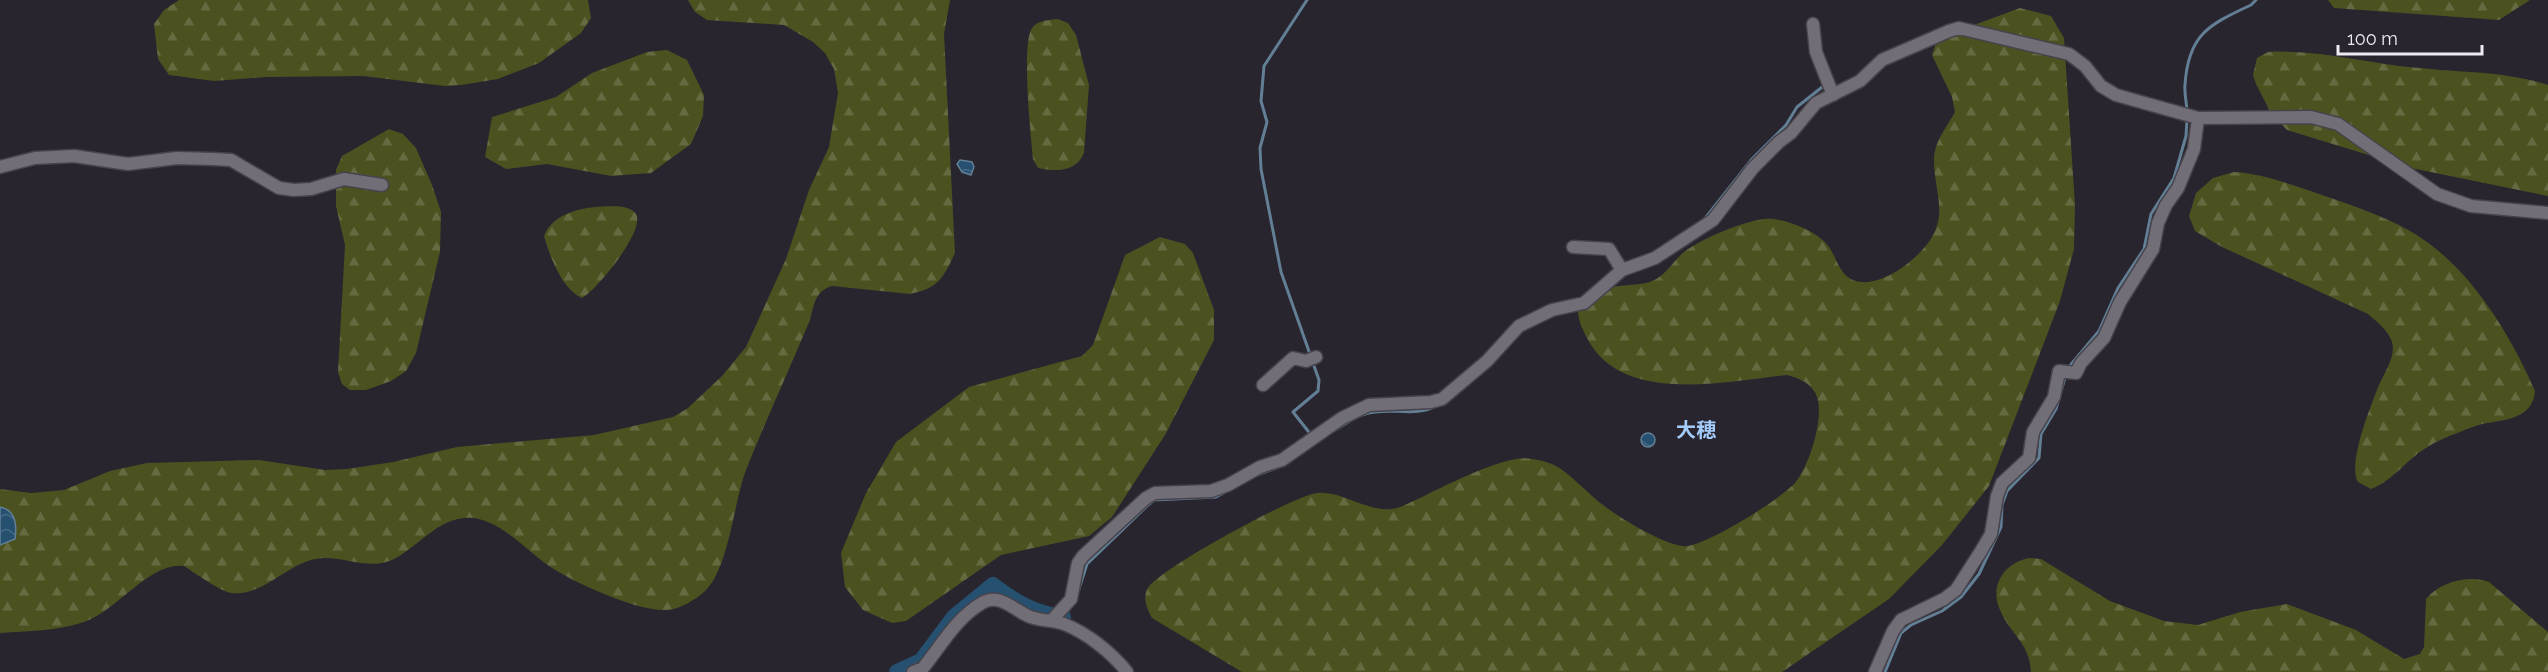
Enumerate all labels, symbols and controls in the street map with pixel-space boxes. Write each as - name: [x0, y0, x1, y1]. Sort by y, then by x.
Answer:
- scale bar: [2338, 18, 2482, 56]
- text: 100 m: [2347, 28, 2398, 49]
- district label: 大穂: [1676, 418, 1717, 442]

